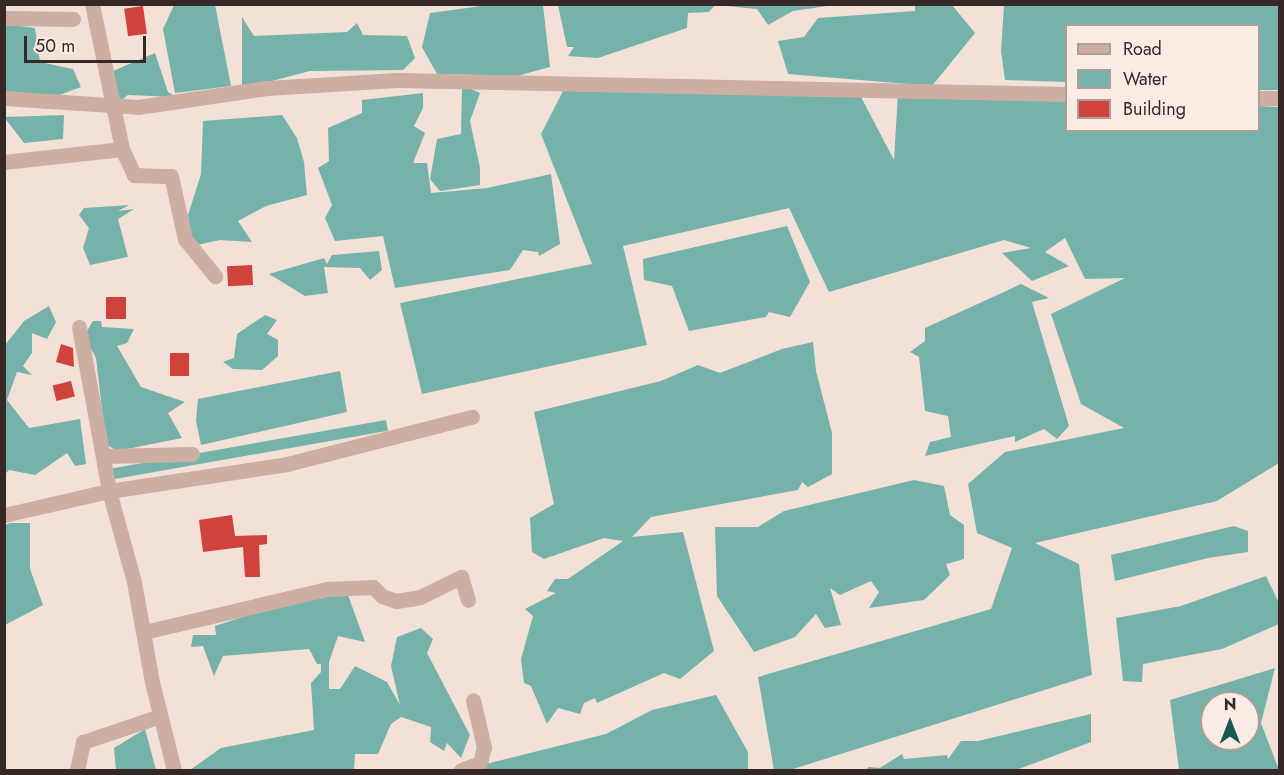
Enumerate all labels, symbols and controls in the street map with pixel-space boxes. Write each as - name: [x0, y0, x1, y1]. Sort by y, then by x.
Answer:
- scale bar: [27, 24, 148, 62]
- legend: [1065, 24, 1260, 132]
- text: 50 m: [35, 33, 75, 59]
- text: Road: [1123, 36, 1162, 62]
- text: Water: [1123, 66, 1167, 92]
- text: Building: [1123, 96, 1186, 122]
- north arrow: [1200, 691, 1260, 751]
- text: N: [1224, 693, 1236, 716]

